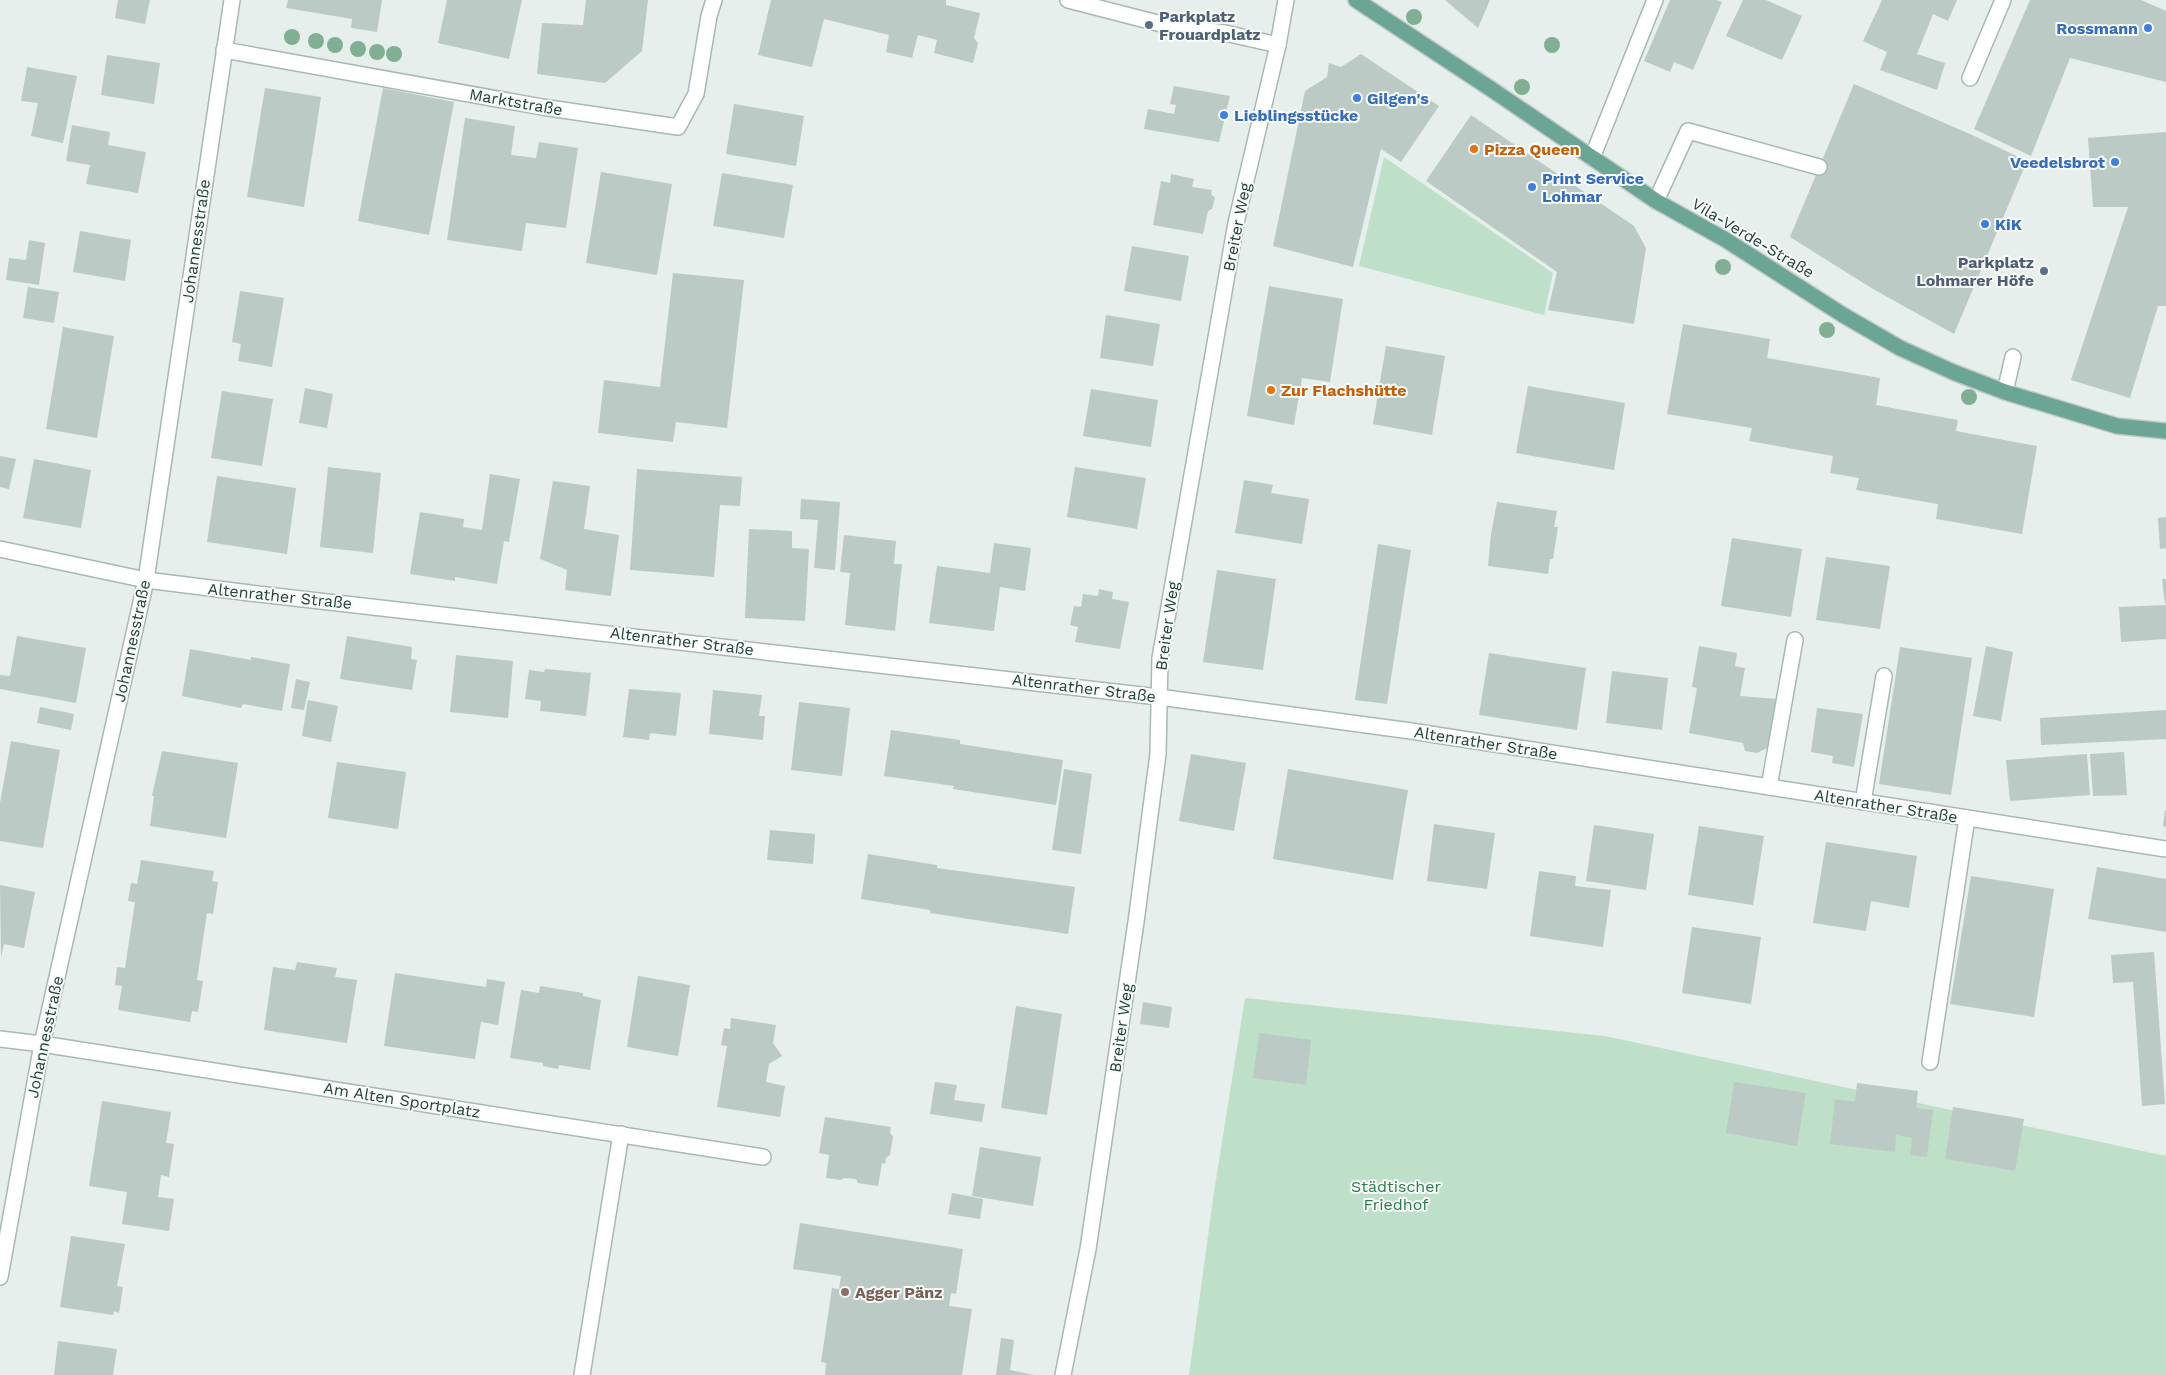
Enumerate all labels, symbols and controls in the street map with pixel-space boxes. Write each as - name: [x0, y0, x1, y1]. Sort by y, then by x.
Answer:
- place label: Parkplatz Frouardplatz: [1159, 7, 1260, 44]
- marker: Parkplatz Frouardplatz: [1143, 19, 1155, 31]
- place label: Rossmann: [2056, 19, 2138, 38]
- marker: Rossmann: [2142, 22, 2154, 34]
- street label: Marktstraße: [468, 84, 564, 120]
- place label: Gilgen's: [1367, 89, 1429, 108]
- marker: Gilgen's: [1351, 92, 1363, 104]
- place label: Lieblingsstücke: [1234, 106, 1358, 125]
- marker: Lieblingsstücke: [1218, 109, 1230, 121]
- place label: Pizza Queen: [1484, 140, 1580, 159]
- marker: Pizza Queen: [1468, 143, 1480, 155]
- place label: Veedelsbrot: [2010, 153, 2105, 172]
- marker: Veedelsbrot: [2109, 156, 2121, 168]
- place label: Print Service Lohmar: [1542, 169, 1644, 206]
- street label: Johannesstraße: [178, 178, 214, 304]
- street label: Breiter Weg: [1219, 181, 1255, 273]
- marker: Print Service Lohmar: [1526, 181, 1538, 193]
- street label: Vila-Verde-Straße: [1688, 194, 1818, 282]
- place label: KiK: [1995, 215, 2022, 234]
- marker: KiK: [1979, 218, 1991, 230]
- place label: Parkplatz Lohmarer Höfe: [1916, 253, 2034, 290]
- marker: Parkplatz Lohmarer Höfe: [2038, 265, 2050, 277]
- place label: Zur Flachshütte: [1281, 381, 1407, 400]
- marker: Zur Flachshütte: [1265, 384, 1277, 396]
- street label: Johannesstraße: [110, 578, 154, 704]
- street label: Altenrather Straße: [207, 579, 353, 613]
- street label: Breiter Weg: [1151, 580, 1183, 672]
- street label: Altenrather Straße: [609, 623, 755, 659]
- street label: Altenrather Straße: [1011, 670, 1157, 706]
- street label: Altenrather Straße: [1413, 722, 1559, 764]
- street label: Altenrather Straße: [1813, 785, 1959, 827]
- street label: Johannesstraße: [23, 974, 67, 1100]
- street label: Breiter Weg: [1105, 982, 1137, 1074]
- street label: Am Alten Sportplatz: [322, 1078, 482, 1122]
- park label: Städtischer Friedhof: [1351, 1177, 1441, 1214]
- place label: Agger Pänz: [855, 1283, 942, 1302]
- marker: Agger Pänz: [839, 1286, 851, 1298]

